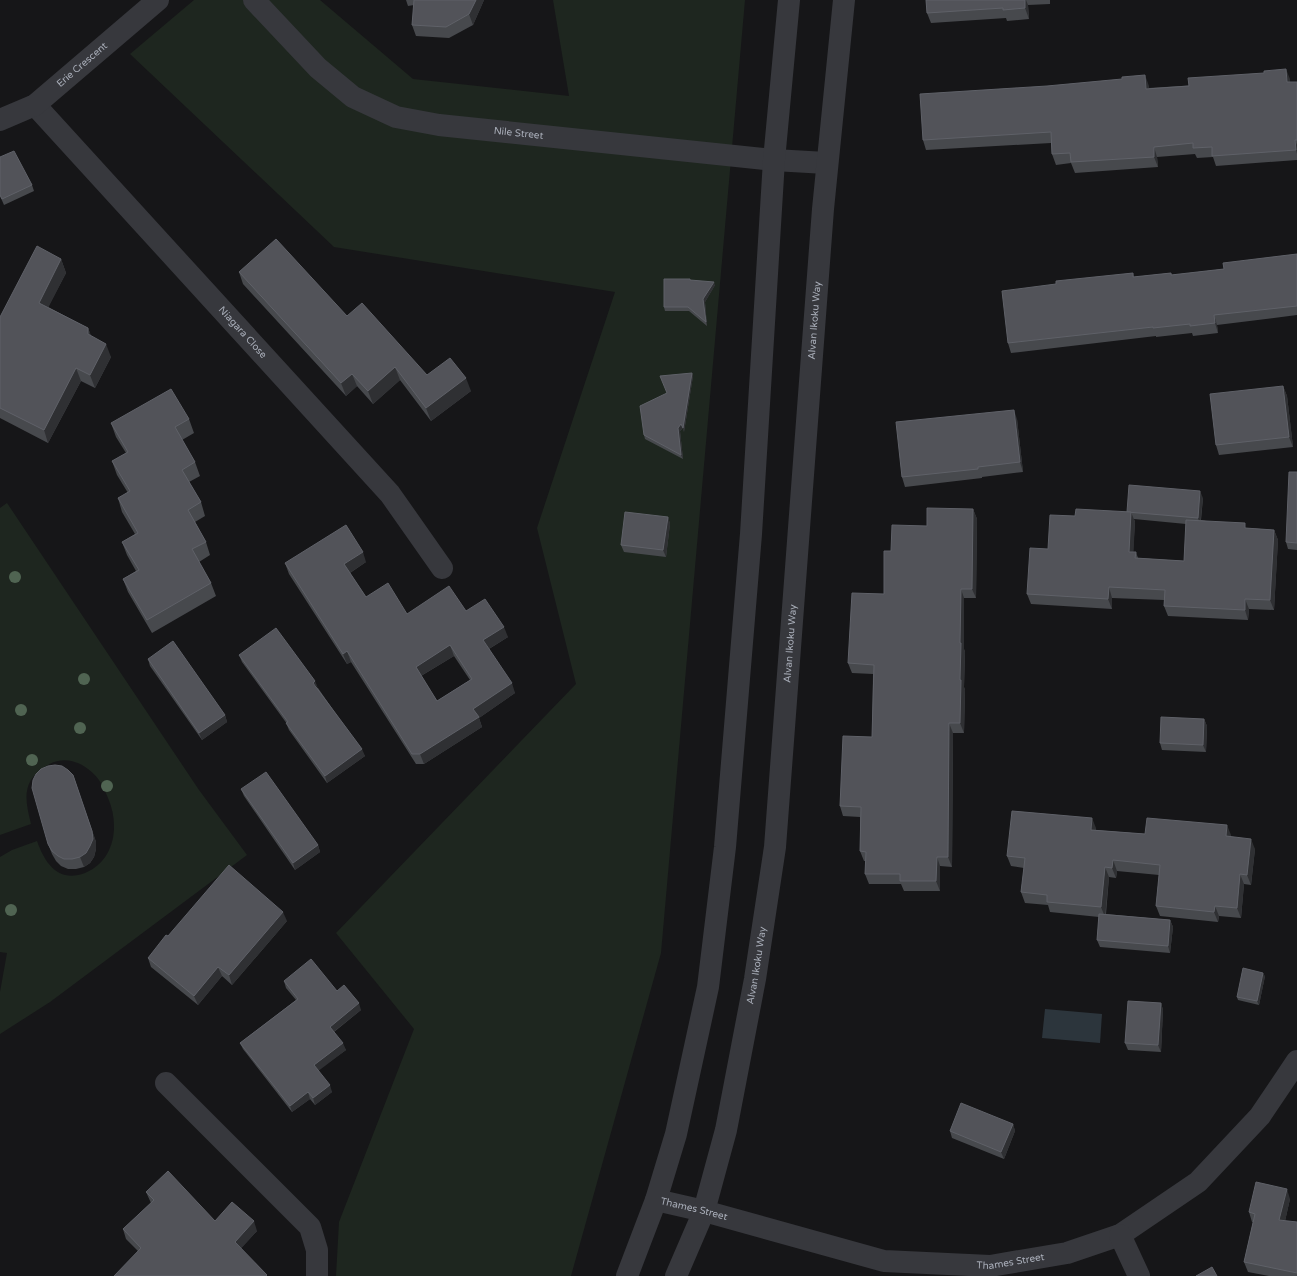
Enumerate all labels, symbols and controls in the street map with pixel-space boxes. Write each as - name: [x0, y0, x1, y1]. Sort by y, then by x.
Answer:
- street label: Erie Crescent: [54, 40, 110, 90]
- street label: Nile Street: [493, 125, 544, 142]
- street label: Alvan Ikoku Way: [806, 280, 824, 360]
- street label: Niagara Close: [216, 304, 270, 361]
- street label: Alvan Ikoku Way: [781, 603, 799, 683]
- street label: Alvan Ikoku Way: [744, 925, 769, 1005]
- street label: Thames Street: [659, 1195, 729, 1223]
- street label: Thames Street: [976, 1251, 1046, 1272]

